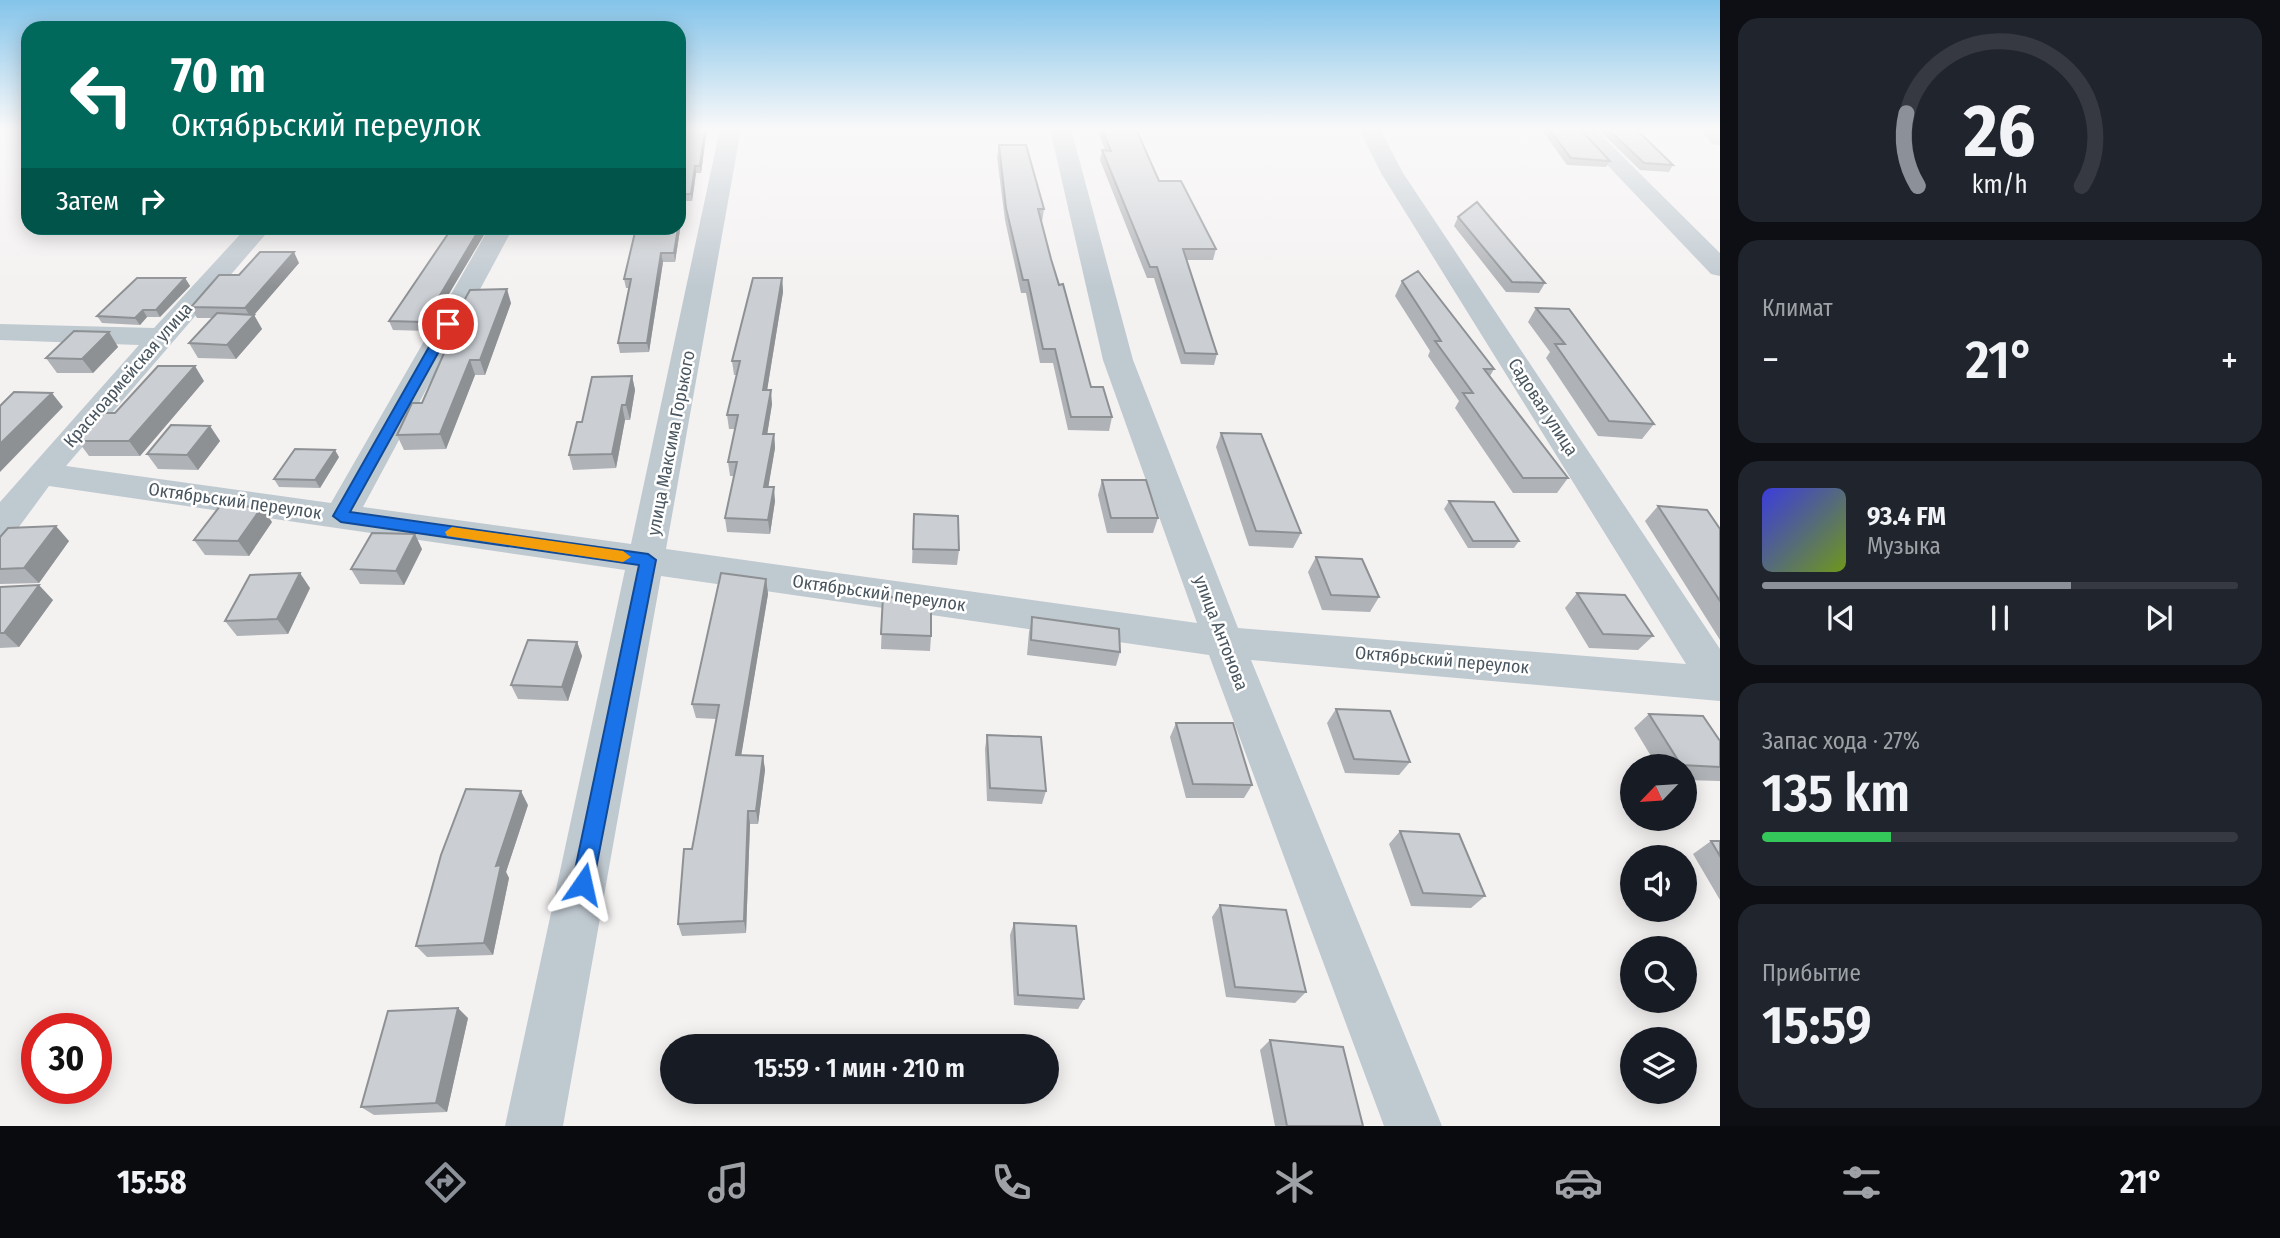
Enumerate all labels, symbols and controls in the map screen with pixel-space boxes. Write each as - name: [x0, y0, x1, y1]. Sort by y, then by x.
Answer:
- text: 70 m: [171, 46, 266, 105]
- icon: left: [56, 49, 147, 140]
- text: 26: [1963, 88, 2036, 175]
- text: Октябрьский переулок: [171, 106, 481, 144]
- text: km/h: [1972, 170, 2028, 200]
- icon: right: [133, 182, 171, 220]
- text: Затем: [56, 186, 119, 217]
- pin: [418, 294, 478, 354]
- text: Климат: [1762, 294, 1833, 322]
- street label: Красноармейская улица: [59, 298, 197, 452]
- icon: arrive: [429, 305, 467, 343]
- text: 21°: [1965, 329, 2034, 392]
- text: −: [1762, 337, 1779, 383]
- text: +: [2221, 337, 2238, 383]
- street label: улица Максима Горького: [642, 349, 700, 537]
- street label: Садовая улица: [1503, 354, 1583, 460]
- street label: Октябрьский переулок: [147, 478, 323, 524]
- text: 93.4 FM: [1867, 501, 1946, 532]
- text: Музыка: [1867, 532, 1941, 560]
- street label: Октябрьский переулок: [791, 570, 967, 616]
- street label: улица Антонова: [1189, 572, 1253, 694]
- icon: previous: [1822, 599, 1860, 637]
- icon: pause: [1981, 599, 2019, 637]
- icon: next: [2140, 599, 2178, 637]
- street label: Октябрьский переулок: [1354, 641, 1530, 679]
- text: Запас хода · 27%: [1762, 727, 1920, 755]
- north arrow: [1620, 754, 1698, 831]
- map controls: [1620, 754, 1697, 1104]
- text: 135 km: [1762, 762, 1910, 825]
- button: sound: [1620, 845, 1697, 922]
- position arrow: [546, 847, 620, 921]
- button: search: [1620, 936, 1697, 1013]
- text: Прибытие: [1762, 959, 1861, 987]
- text: 15:59: [1762, 994, 1872, 1057]
- speed limit sign: 30: [21, 1013, 112, 1104]
- button: layers: [1620, 1027, 1697, 1104]
- text: 15:59 · 1 мин · 210 m: [754, 1053, 965, 1084]
- icon: directions: [421, 1158, 470, 1207]
- icon: music: [704, 1158, 753, 1207]
- icon: phone: [987, 1158, 1036, 1207]
- icon: climate: [1270, 1158, 1319, 1207]
- icon: car: [1554, 1158, 1603, 1207]
- icon: filters: [1837, 1158, 1886, 1207]
- text: 15:58: [117, 1163, 187, 1201]
- text: 21°: [2120, 1163, 2163, 1201]

